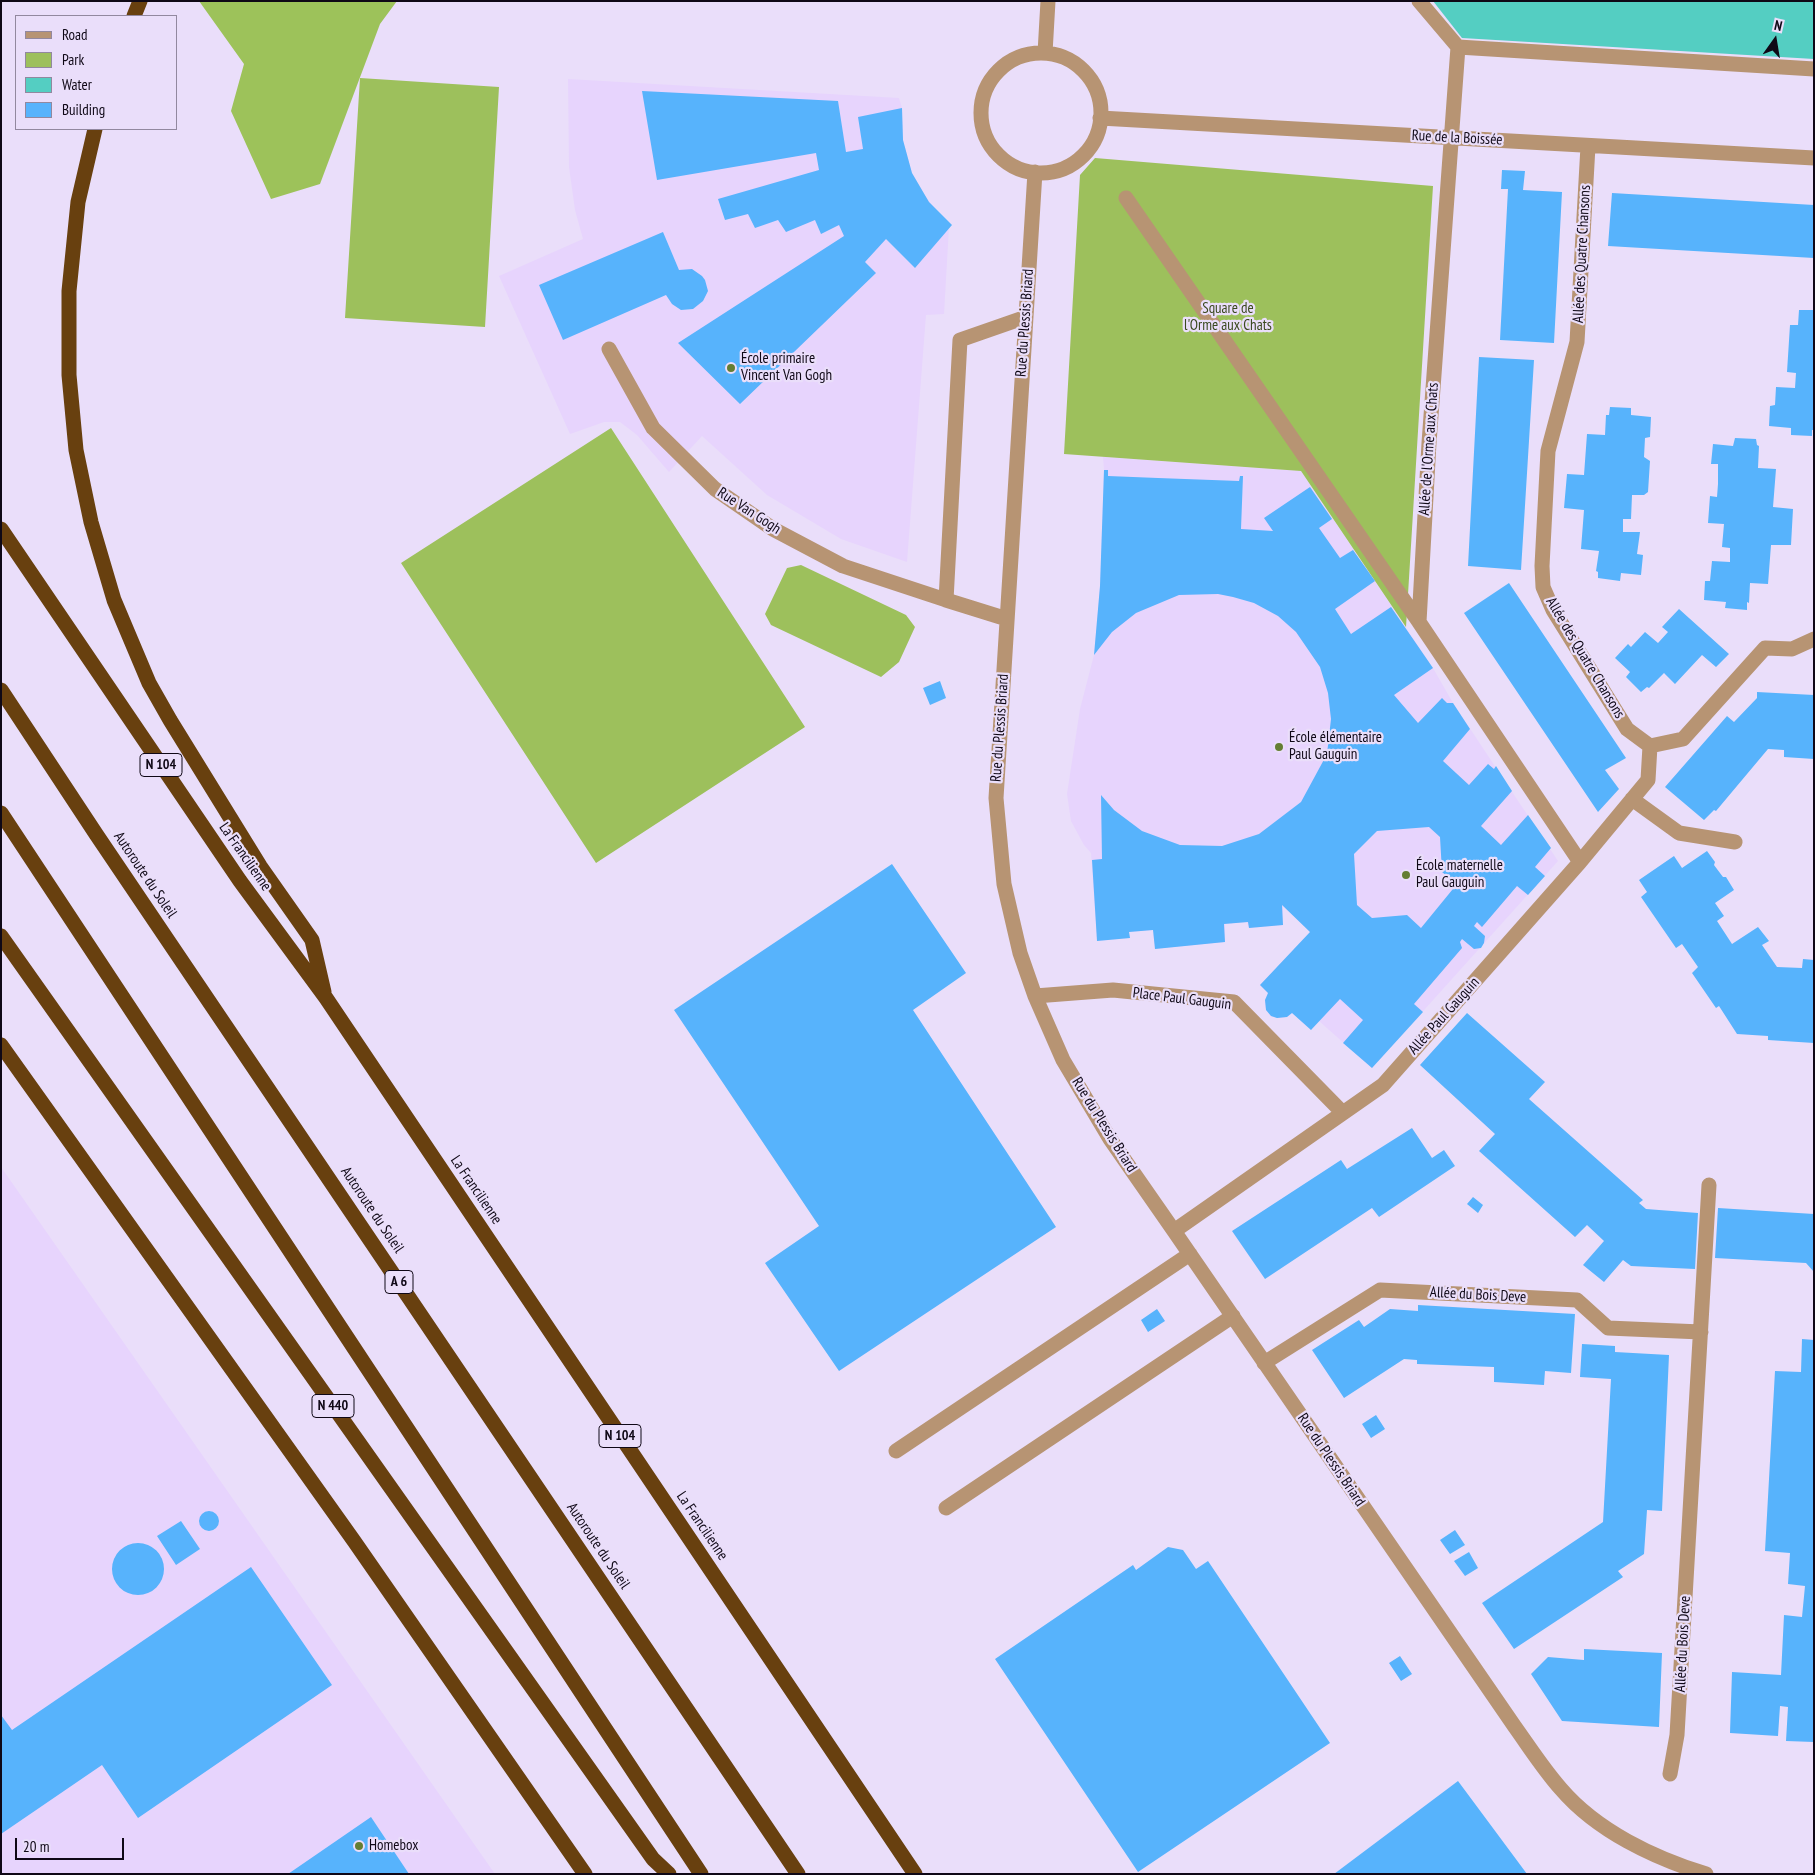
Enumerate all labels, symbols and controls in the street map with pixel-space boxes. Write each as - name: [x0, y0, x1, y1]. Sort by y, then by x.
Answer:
- legend: [15, 15, 178, 130]
- north arrow: [1750, 15, 1800, 65]
- text: N: [1773, 16, 1784, 35]
- text: Road: [62, 25, 88, 44]
- text: Park: [62, 50, 84, 69]
- text: Water: [62, 75, 92, 94]
- text: Building: [62, 100, 105, 119]
- street label: Rue de la Boissée: [1411, 127, 1503, 149]
- street label: Allée des Quatre Chansons: [1569, 185, 1595, 323]
- street label: Rue du Plessis Briard: [1012, 268, 1038, 378]
- park label: Square de l'Orme aux Chats: [1184, 300, 1272, 335]
- place label: École primaire Vincent Van Gogh: [741, 350, 832, 385]
- marker: École primaire Vincent Van Gogh: [725, 362, 737, 374]
- street label: Allée de l'Orme aux Chats: [1415, 382, 1443, 516]
- street label: Rue Van Gogh: [714, 484, 784, 538]
- street label: Allée des Quatre Chansons: [1542, 594, 1628, 722]
- street label: Rue du Plessis Briard: [987, 673, 1013, 783]
- place label: École élémentaire Paul Gauguin: [1289, 729, 1382, 764]
- marker: École élémentaire Paul Gauguin: [1273, 741, 1285, 753]
- road number: N 104: [140, 754, 182, 776]
- street label: La Francilienne: [215, 819, 275, 895]
- street label: Autoroute du Soleil: [110, 828, 180, 922]
- place label: École maternelle Paul Gauguin: [1416, 857, 1503, 892]
- marker: École maternelle Paul Gauguin: [1400, 869, 1412, 881]
- street label: Allée Paul Gauguin: [1405, 974, 1483, 1058]
- street label: Place Paul Gauguin: [1132, 984, 1232, 1014]
- street label: Rue du Plessis Briard: [1068, 1074, 1140, 1176]
- street label: La Francilienne: [446, 1152, 506, 1228]
- street label: Autoroute du Soleil: [337, 1163, 407, 1257]
- road number: A 6: [385, 1270, 413, 1294]
- street label: Allée du Bois Deve: [1429, 1283, 1527, 1307]
- road number: N 440: [312, 1394, 354, 1418]
- street label: Rue du Plessis Briard: [1293, 1410, 1369, 1510]
- road number: N 104: [599, 1424, 641, 1448]
- street label: La Francilienne: [672, 1488, 732, 1564]
- street label: Autoroute du Soleil: [563, 1499, 633, 1593]
- street label: Allée du Bois Deve: [1671, 1595, 1695, 1693]
- scale bar: [18, 1828, 126, 1860]
- text: 20 m: [23, 1837, 49, 1856]
- place label: Homebox: [369, 1837, 418, 1855]
- marker: Homebox: [353, 1840, 365, 1852]

